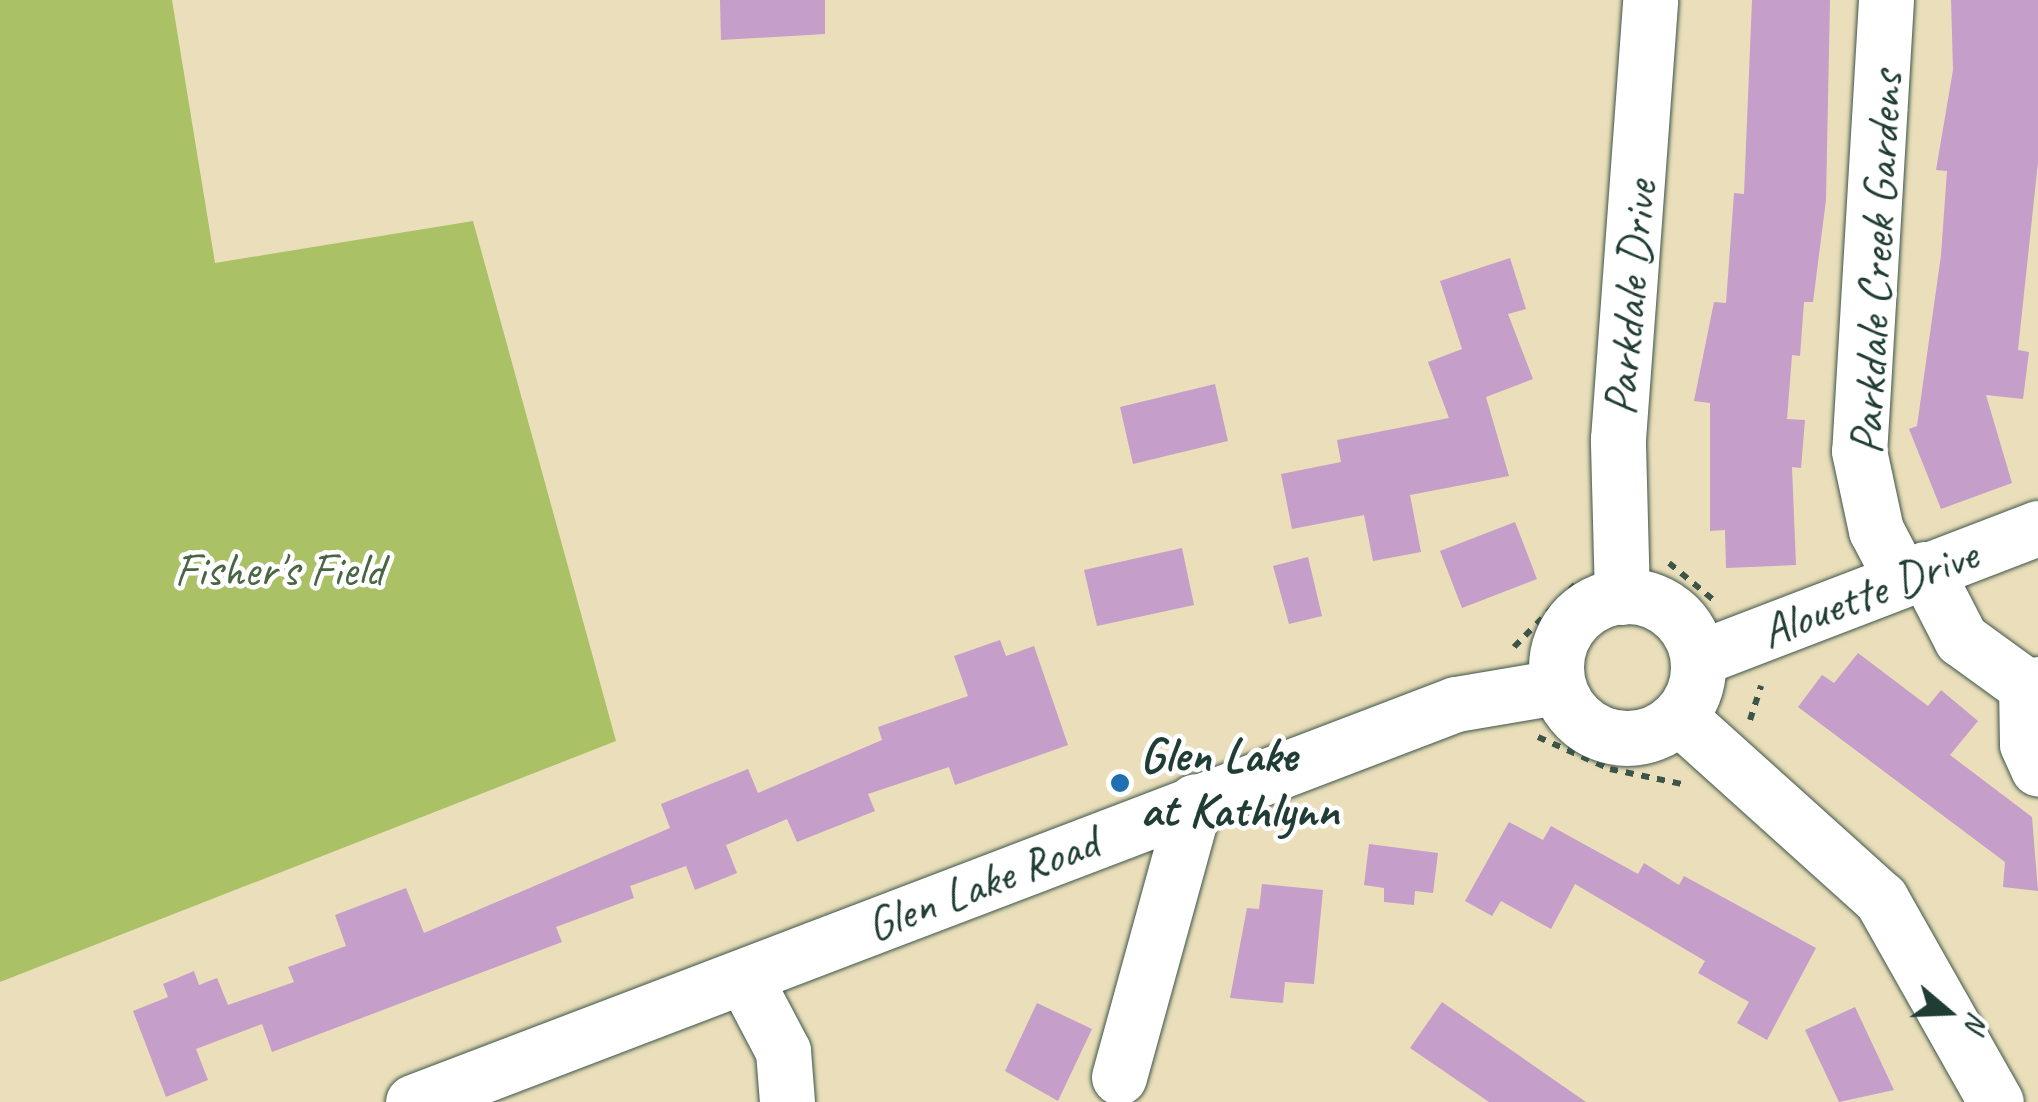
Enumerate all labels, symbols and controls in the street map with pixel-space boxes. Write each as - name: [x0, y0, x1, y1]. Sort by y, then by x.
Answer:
- street label: Parkdale Creek Gardens: [1837, 70, 1915, 456]
- street label: Parkdale Drive: [1591, 178, 1669, 418]
- street label: Alouette Drive: [1752, 525, 1986, 661]
- park label: Fisher's Field: [174, 541, 384, 599]
- place label: Glen Lake at Kathlynn: [1140, 726, 1340, 839]
- marker: Glen Lake at Kathlynn: [1109, 772, 1131, 794]
- street label: Glen Lake Road: [856, 813, 1108, 955]
- north arrow: [1898, 962, 1998, 1062]
- text: N: [1957, 1008, 1996, 1036]

